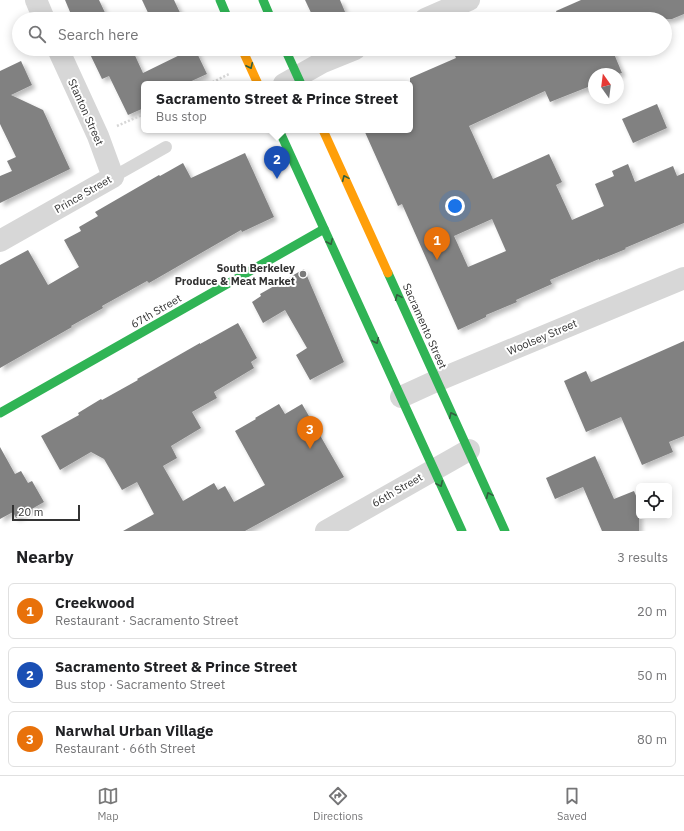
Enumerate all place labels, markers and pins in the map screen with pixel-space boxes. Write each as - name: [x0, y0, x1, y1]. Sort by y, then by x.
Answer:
- pin: 2: [264, 146, 290, 179]
- pin: 1: [424, 227, 450, 260]
- place label: South Berkeley Produce & Meat Market: [175, 261, 295, 288]
- marker: South Berkeley Produce & Meat Market: [298, 269, 308, 279]
- pin: 3: [297, 416, 323, 449]

